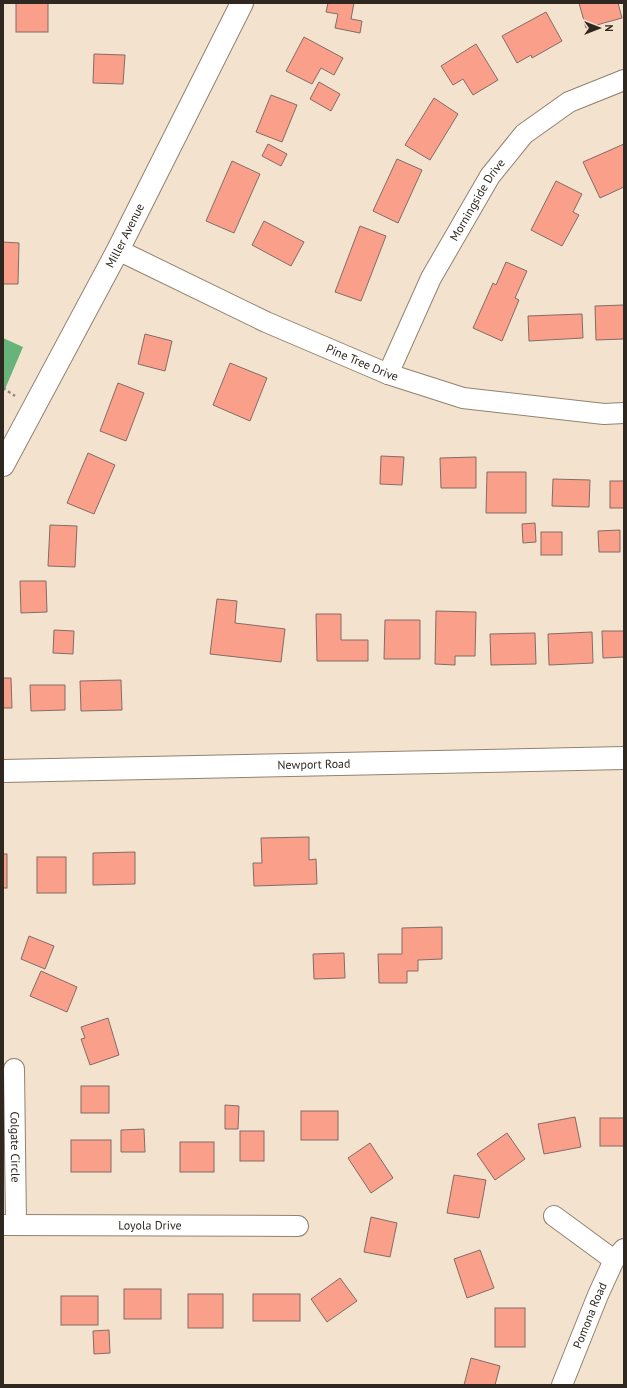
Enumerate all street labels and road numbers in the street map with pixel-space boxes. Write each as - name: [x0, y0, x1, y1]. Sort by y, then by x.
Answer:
- street label: Morningside Drive: [446, 155, 508, 244]
- street label: Miller Avenue: [102, 201, 147, 270]
- street label: Pine Tree Drive: [324, 340, 400, 384]
- street label: Newport Road: [277, 756, 351, 772]
- street label: Colgate Circle: [8, 1111, 23, 1183]
- street label: Loyola Drive: [118, 1217, 182, 1233]
- street label: Pomona Road: [569, 1280, 610, 1351]

